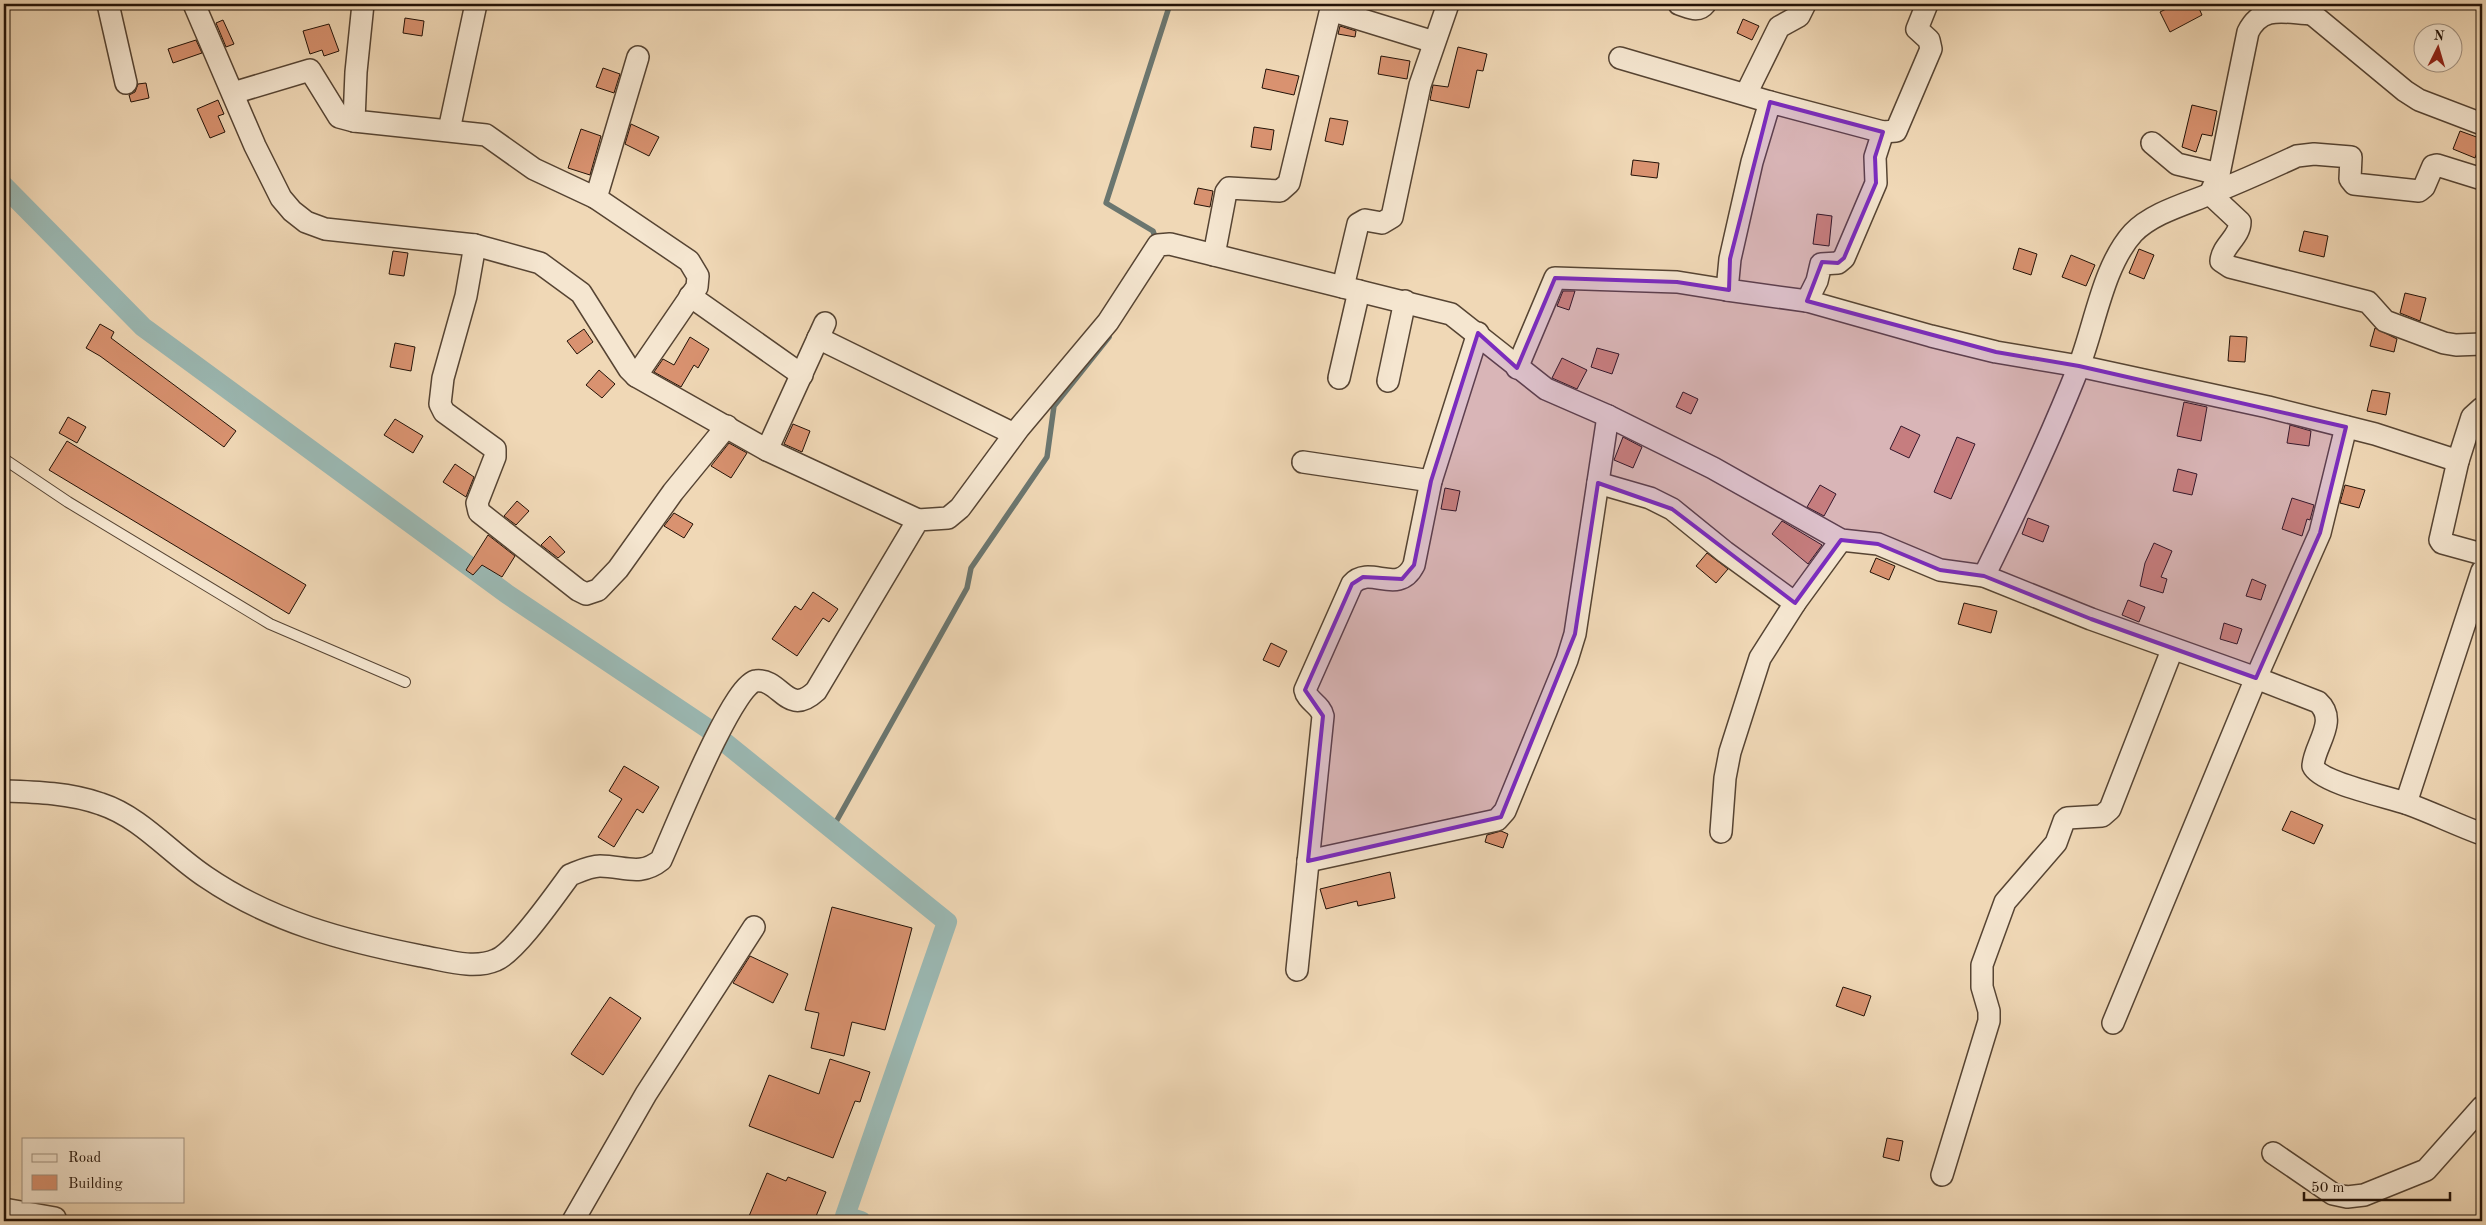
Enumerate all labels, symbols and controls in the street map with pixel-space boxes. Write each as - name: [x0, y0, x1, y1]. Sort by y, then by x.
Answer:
- north arrow: [2414, 22, 2464, 72]
- text: N: [2433, 29, 2445, 44]
- legend: [22, 1138, 185, 1202]
- text: Road: [68, 1151, 102, 1166]
- scale bar: [2304, 1170, 2450, 1202]
- text: Building: [68, 1177, 123, 1192]
- text: 50 m: [2311, 1181, 2345, 1196]

